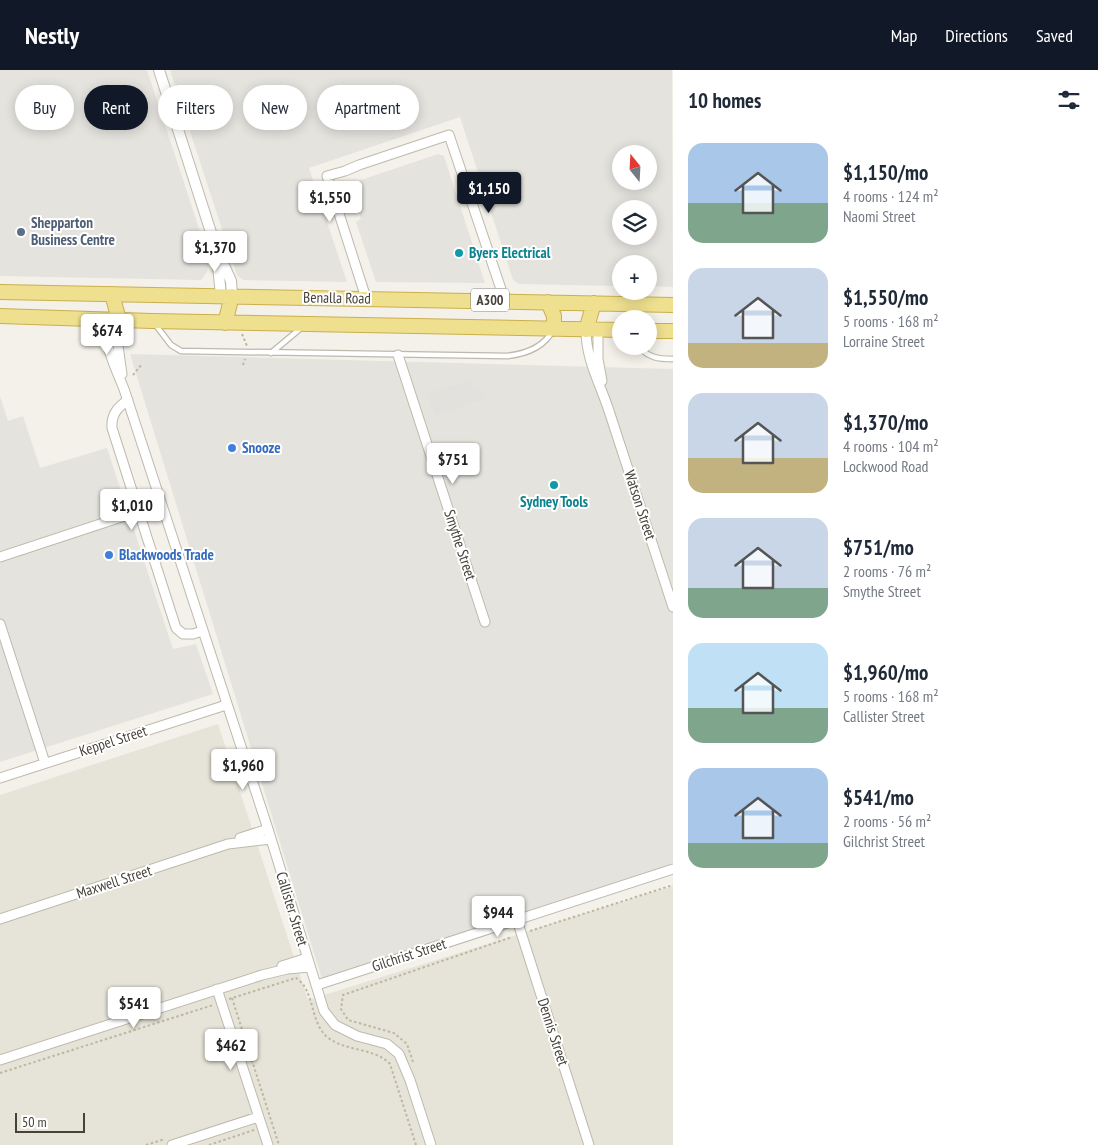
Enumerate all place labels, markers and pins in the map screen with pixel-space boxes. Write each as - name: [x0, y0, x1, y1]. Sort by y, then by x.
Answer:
- pin: $1,150: [448, 172, 530, 214]
- pin: $1,550: [289, 180, 371, 223]
- place label: Shepparton Business Centre: [31, 213, 115, 249]
- marker: Shepparton Business Centre: [15, 226, 27, 238]
- pin: $1,370: [174, 230, 256, 273]
- place label: Byers Electrical: [469, 243, 551, 262]
- marker: Byers Electrical: [453, 247, 465, 259]
- pin: $674: [77, 314, 137, 356]
- place label: Snooze: [242, 438, 281, 457]
- marker: Snooze: [226, 442, 238, 454]
- pin: $751: [423, 442, 483, 485]
- marker: Sydney Tools: [548, 479, 560, 491]
- pin: $1,010: [91, 488, 173, 531]
- place label: Sydney Tools: [520, 492, 588, 511]
- place label: Blackwoods Trade: [119, 545, 214, 564]
- marker: Blackwoods Trade: [103, 549, 115, 561]
- pin: $1,960: [202, 748, 284, 791]
- pin: $944: [468, 896, 528, 938]
- pin: $541: [104, 986, 164, 1029]
- pin: $462: [201, 1028, 261, 1071]

